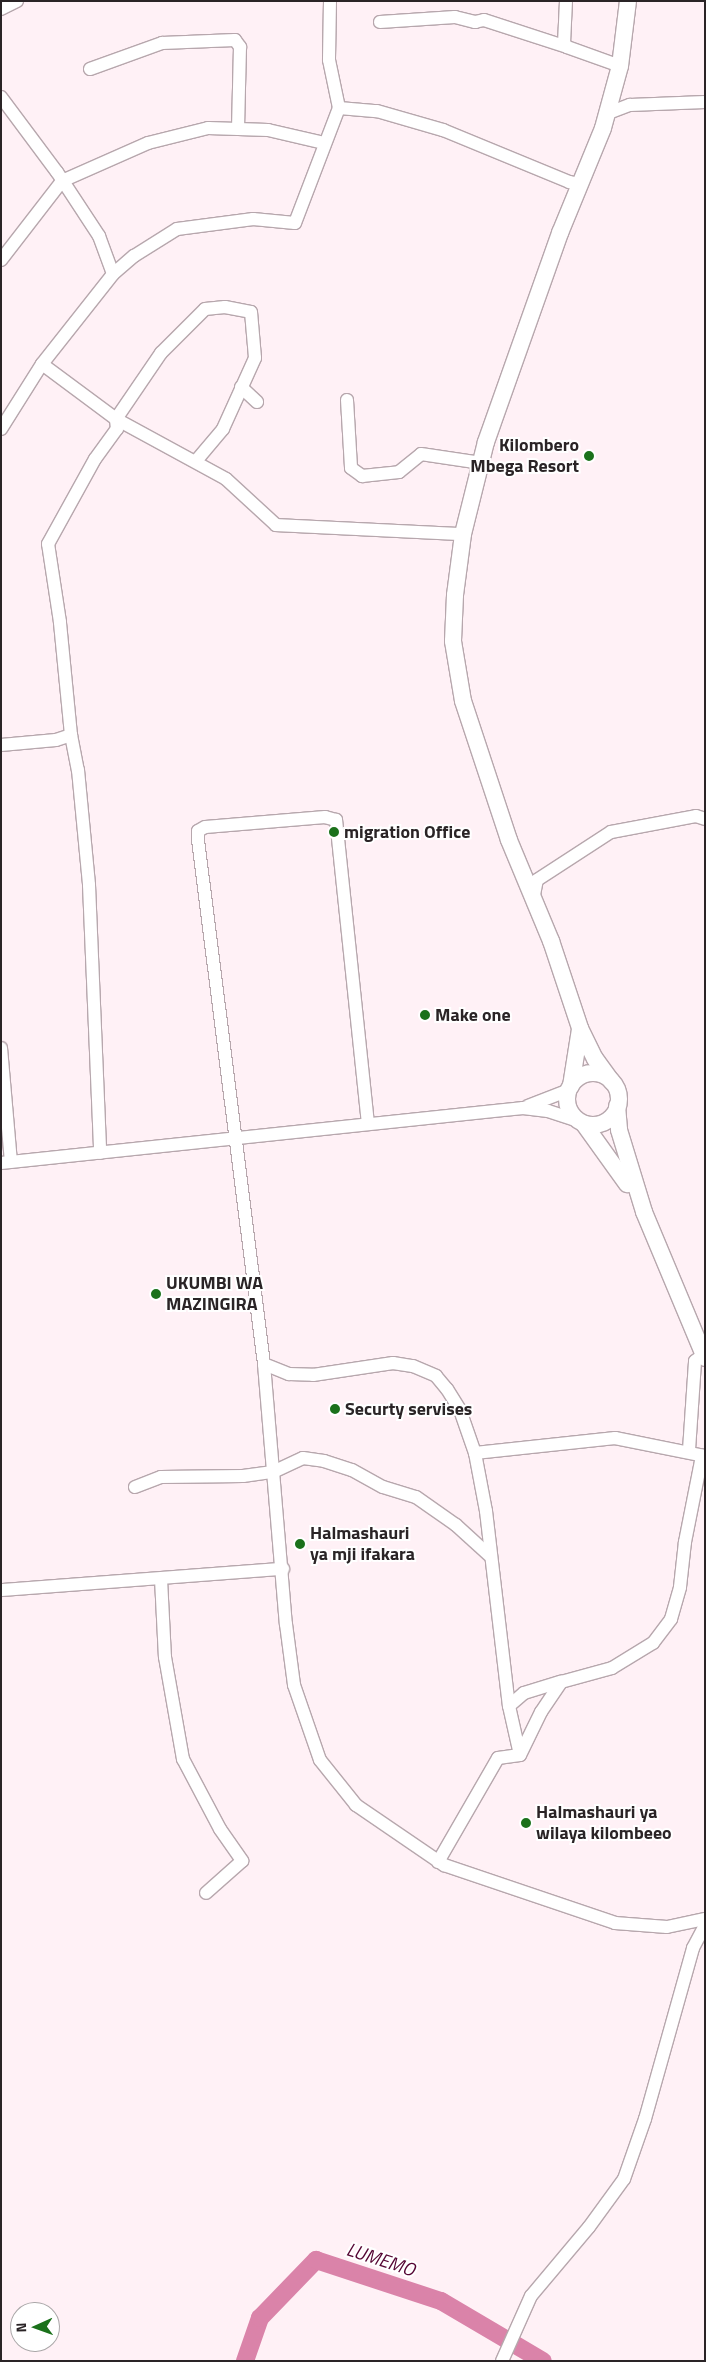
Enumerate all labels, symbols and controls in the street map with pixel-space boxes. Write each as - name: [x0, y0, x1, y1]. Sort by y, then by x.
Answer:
- place label: Kilombero Mbega Resort: [470, 435, 579, 478]
- marker: Kilombero Mbega Resort: [583, 450, 595, 462]
- place label: migration Office: [344, 821, 470, 843]
- marker: migration Office: [328, 826, 340, 838]
- place label: Make one: [435, 1004, 511, 1026]
- marker: Make one: [419, 1009, 431, 1021]
- place label: UKUMBI WA MAZINGIRA: [166, 1273, 263, 1316]
- marker: UKUMBI WA MAZINGIRA: [150, 1288, 162, 1300]
- place label: Securty servises: [345, 1398, 472, 1420]
- marker: Securty servises: [329, 1403, 341, 1415]
- place label: Halmashauri ya mji ifakara: [310, 1523, 415, 1566]
- marker: Halmashauri ya mji ifakara: [294, 1538, 306, 1550]
- place label: Halmashauri ya wilaya kilombeeo: [536, 1802, 672, 1845]
- marker: Halmashauri ya wilaya kilombeeo: [520, 1817, 532, 1829]
- water label: LUMEMO: [344, 2237, 418, 2281]
- north arrow: [10, 2302, 60, 2352]
- text: N: [10, 2322, 31, 2333]

